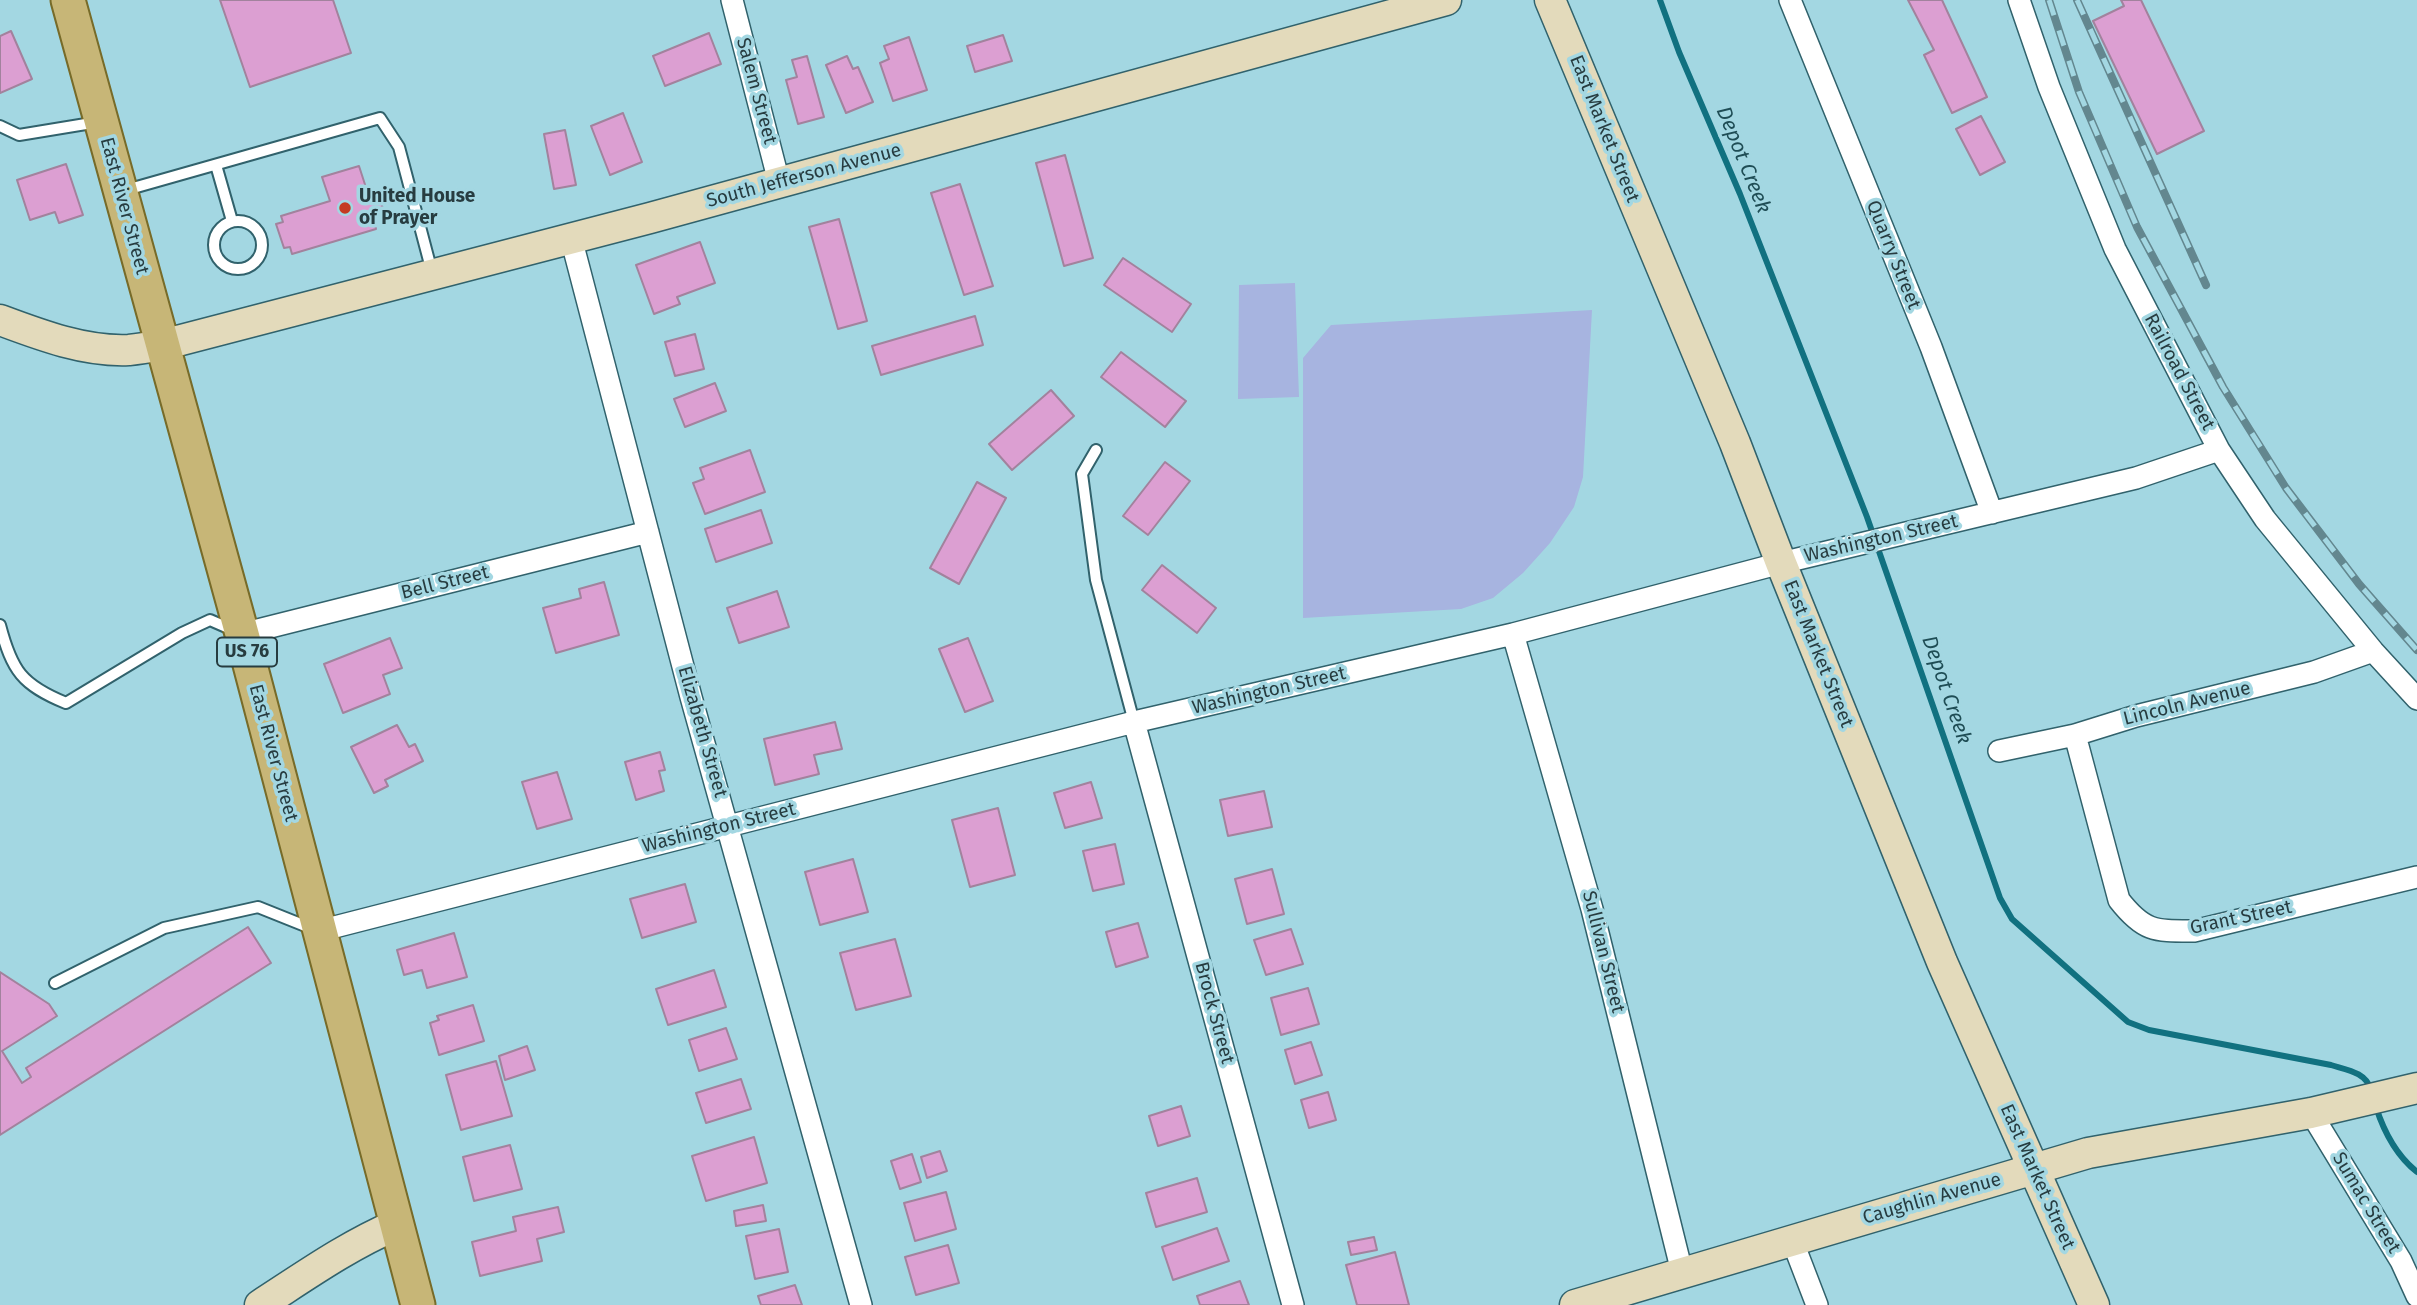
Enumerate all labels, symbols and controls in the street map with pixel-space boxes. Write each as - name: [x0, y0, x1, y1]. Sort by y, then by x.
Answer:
- street label: Salem Street: [731, 35, 781, 147]
- street label: East Market Street: [1564, 52, 1644, 206]
- water label: Depot Creek: [1710, 103, 1776, 217]
- street label: East River Street: [95, 135, 153, 277]
- street label: South Jefferson Avenue: [704, 139, 904, 213]
- place label: United House of Prayer: [359, 186, 475, 230]
- street label: Quarry Street: [1861, 197, 1925, 313]
- marker: United House of Prayer: [337, 200, 353, 216]
- street label: Railroad Street: [2139, 310, 2219, 434]
- street label: Washington Street: [1802, 510, 1960, 568]
- street label: Bell Street: [399, 561, 491, 605]
- street label: East Market Street: [1778, 577, 1858, 731]
- water label: Depot Creek: [1916, 632, 1976, 748]
- road number: US 76: [217, 638, 277, 666]
- street label: Washington Street: [1190, 662, 1348, 720]
- street label: Elizabeth Street: [672, 664, 732, 800]
- street label: Lincoln Avenue: [2121, 677, 2253, 731]
- street label: East River Street: [244, 682, 302, 824]
- street label: Washington Street: [640, 798, 798, 858]
- street label: Sullivan Street: [1577, 889, 1629, 1015]
- street label: Grant Street: [2188, 896, 2294, 940]
- street label: Brock Street: [1189, 959, 1239, 1067]
- street label: East Market Street: [1995, 1101, 2079, 1253]
- street label: Sumac Street: [2327, 1148, 2405, 1258]
- street label: Caughlin Avenue: [1860, 1168, 2004, 1230]

